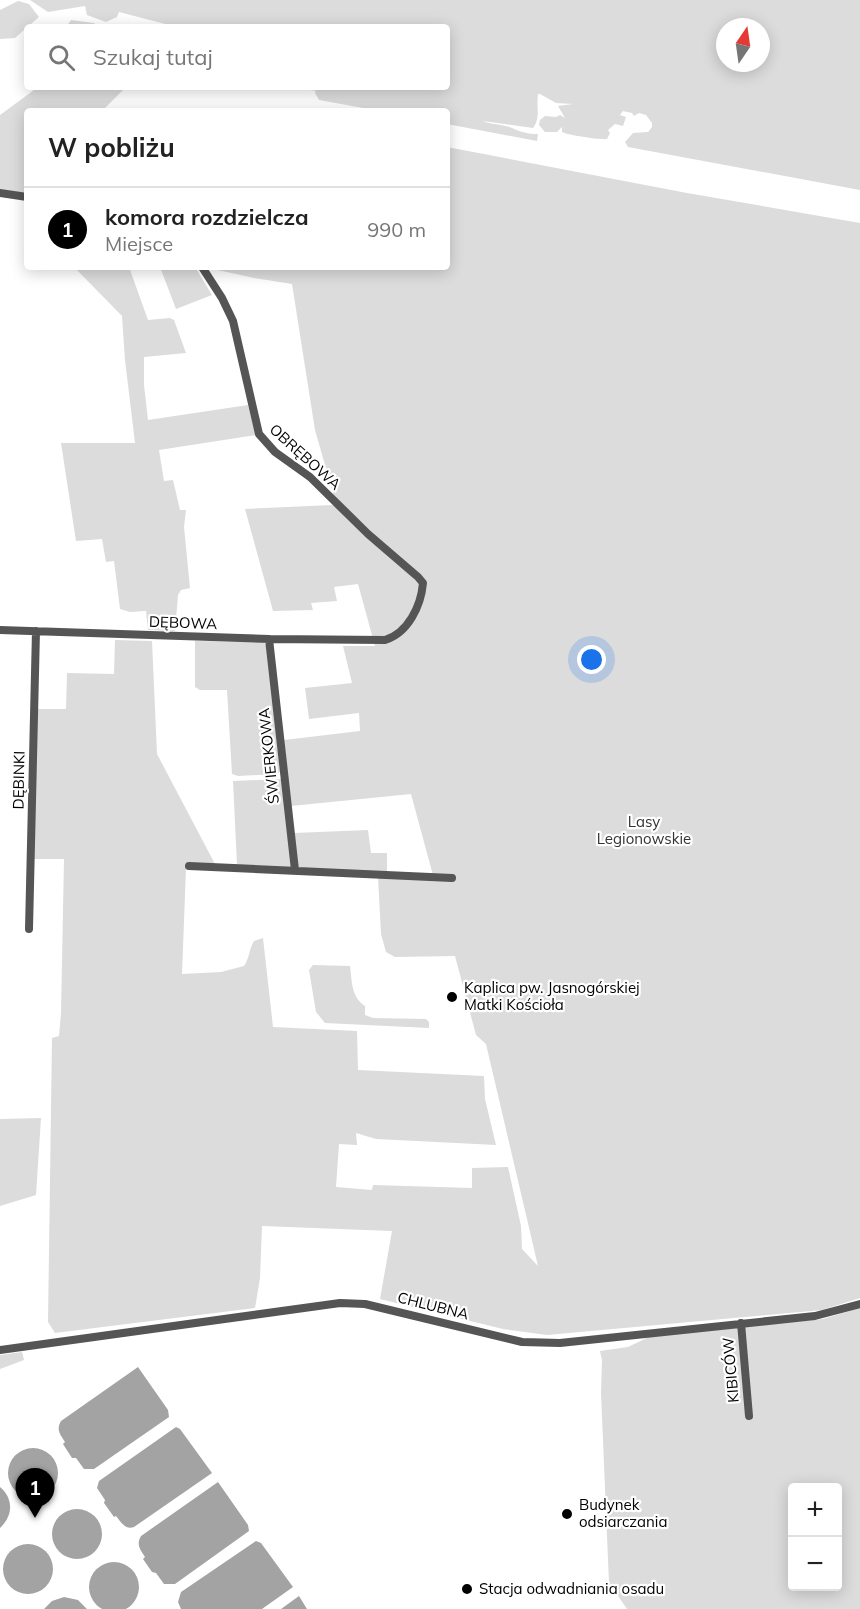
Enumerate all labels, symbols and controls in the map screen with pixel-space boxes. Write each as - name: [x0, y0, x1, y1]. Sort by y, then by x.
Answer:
- north arrow: [716, 18, 770, 72]
- search box: [24, 24, 450, 90]
- icon: search: [45, 41, 78, 74]
- text: Szukaj tutaj: [93, 43, 213, 71]
- text: W pobliżu: [48, 131, 175, 164]
- text: komora rozdzielcza: [105, 203, 309, 231]
- text: 1: [62, 217, 74, 242]
- text: 990 m: [367, 217, 426, 242]
- text: Miejsce: [105, 231, 173, 256]
- street label: OBRĘBOWA: [266, 420, 345, 494]
- street label: DĘBOWA: [148, 612, 218, 633]
- your location: [577, 645, 606, 674]
- street label: ŚWIERKOWA: [254, 707, 283, 805]
- street label: DĘBINKI: [8, 750, 29, 810]
- park label: Lasy Legionowskie: [597, 812, 691, 848]
- place label: Kaplica pw. Jasnogórskiej Matki Kościoła: [464, 978, 640, 1014]
- marker: Kaplica pw. Jasnogórskiej Matki Kościoła: [445, 990, 459, 1004]
- street label: CHLUBNA: [395, 1287, 471, 1324]
- street label: KIBICÓW: [718, 1336, 743, 1403]
- pin: 1: [15, 1468, 54, 1518]
- map controls: [788, 1483, 842, 1591]
- button: +: [788, 1483, 842, 1537]
- place label: Budynek odsiarczania: [579, 1495, 667, 1531]
- marker: Budynek odsiarczania: [560, 1507, 574, 1521]
- button: −: [788, 1537, 842, 1591]
- place label: Stacja odwadniania osadu: [479, 1579, 664, 1598]
- marker: Stacja odwadniania osadu: [460, 1582, 474, 1596]

